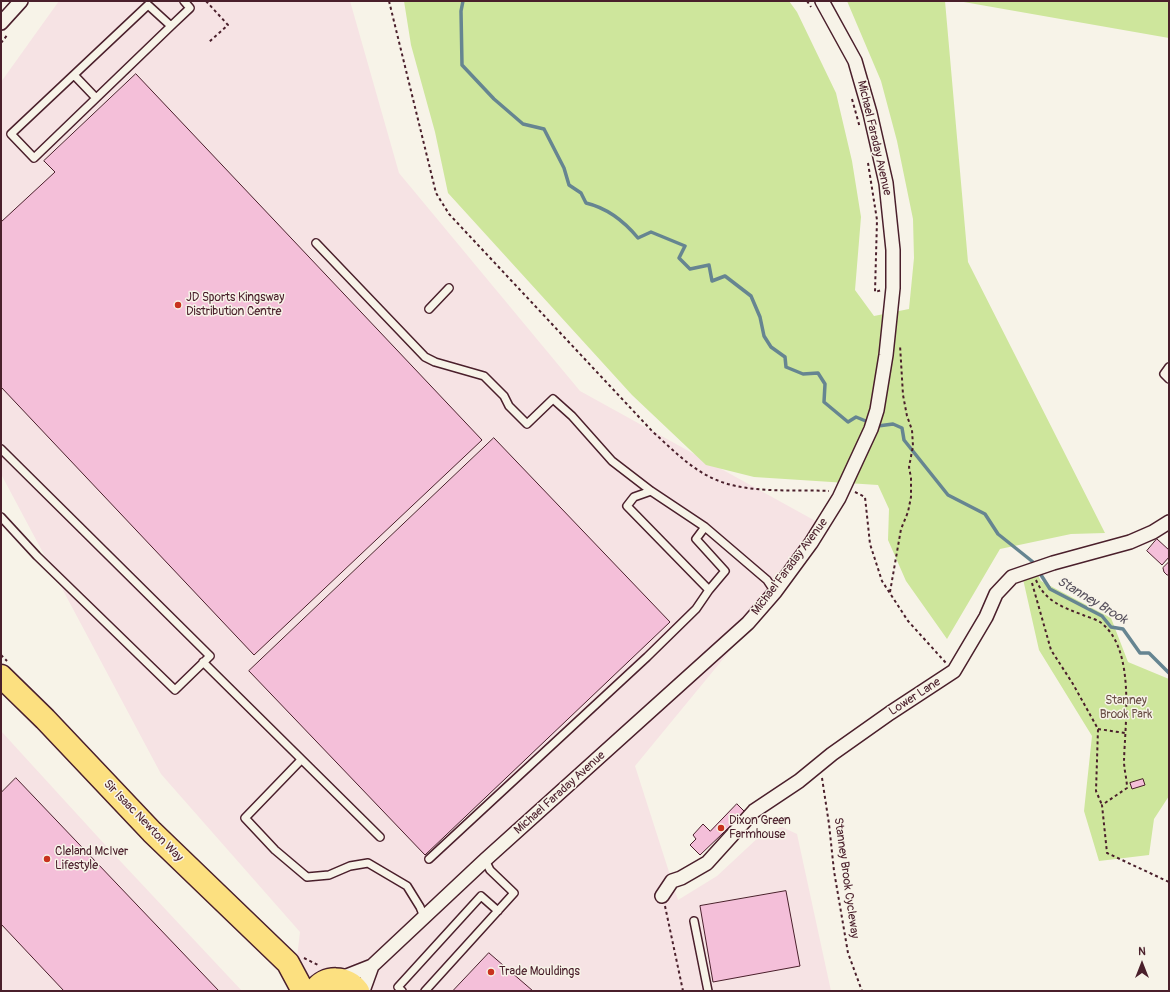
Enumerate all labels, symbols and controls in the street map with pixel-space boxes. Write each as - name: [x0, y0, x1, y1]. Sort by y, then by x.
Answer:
- street label: Michael Faraday Avenue: [854, 79, 894, 197]
- place label: JD Sports Kingsway Distribution Centre: [186, 291, 284, 319]
- marker: JD Sports Kingsway Distribution Centre: [173, 300, 183, 310]
- street label: Michael Faraday Avenue: [749, 516, 831, 618]
- water label: Stanney Brook: [1054, 574, 1130, 628]
- street label: Lower Lane: [886, 675, 944, 719]
- park label: Stanney Brook Park: [1100, 694, 1152, 722]
- street label: Michael Faraday Avenue: [512, 748, 608, 838]
- street label: Sir Isaac Newton Way: [100, 777, 186, 865]
- place label: Dixon Green Farmhouse: [729, 814, 791, 842]
- street label: Stanney Brook Cycleway: [830, 817, 862, 939]
- marker: Dixon Green Farmhouse: [716, 823, 726, 833]
- place label: Cleland McIver Lifestyle: [55, 845, 128, 873]
- marker: Cleland McIver Lifestyle: [42, 854, 52, 864]
- north arrow: [1122, 944, 1162, 984]
- text: N: [1138, 945, 1146, 958]
- place label: Trade Mouldings: [499, 965, 580, 979]
- marker: Trade Mouldings: [486, 967, 496, 977]

